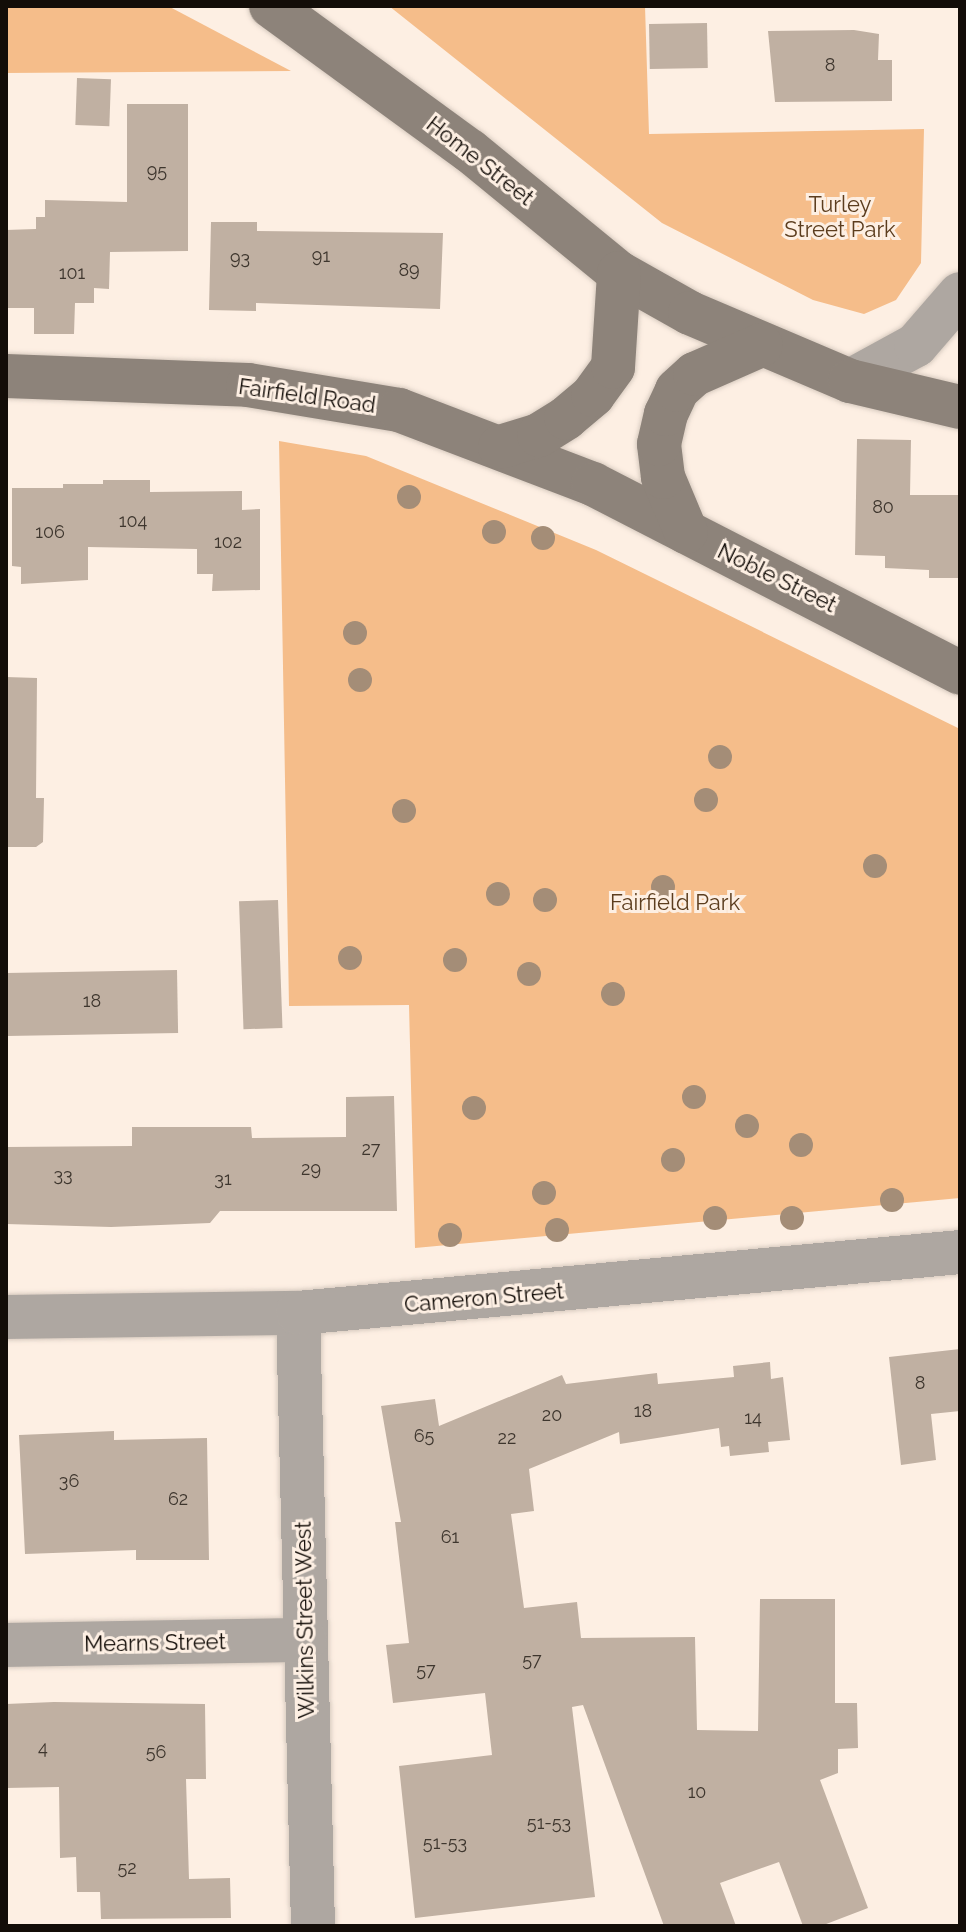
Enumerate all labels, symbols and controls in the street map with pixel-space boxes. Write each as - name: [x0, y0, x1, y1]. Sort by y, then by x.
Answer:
- house number: 8: [825, 54, 835, 76]
- street label: Home Street: [421, 111, 539, 211]
- house number: 95: [147, 160, 167, 182]
- park label: Turley Street Park: [784, 191, 896, 242]
- house number: 91: [312, 245, 330, 267]
- house number: 93: [230, 247, 250, 269]
- house number: 89: [398, 259, 420, 281]
- house number: 101: [59, 262, 85, 284]
- street label: Fairfield Road: [237, 373, 377, 419]
- house number: 80: [872, 496, 894, 518]
- house number: 104: [119, 510, 147, 532]
- house number: 106: [35, 521, 65, 543]
- house number: 102: [214, 531, 242, 553]
- street label: Noble Street: [713, 538, 841, 618]
- park label: Fairfield Park: [610, 890, 740, 916]
- house number: 18: [83, 990, 101, 1012]
- house number: 27: [361, 1138, 381, 1160]
- house number: 29: [301, 1158, 321, 1180]
- house number: 33: [53, 1164, 73, 1186]
- house number: 31: [214, 1168, 232, 1190]
- street label: Cameron Street: [403, 1278, 565, 1318]
- house number: 8: [915, 1372, 925, 1394]
- house number: 18: [634, 1400, 652, 1422]
- house number: 20: [542, 1404, 562, 1426]
- house number: 14: [744, 1407, 762, 1429]
- house number: 65: [414, 1425, 434, 1447]
- house number: 22: [498, 1427, 516, 1449]
- house number: 36: [59, 1470, 79, 1492]
- house number: 62: [168, 1488, 188, 1510]
- street label: Wilkins Street West: [290, 1521, 320, 1719]
- house number: 61: [441, 1526, 459, 1548]
- street label: Mearns Street: [84, 1629, 226, 1657]
- house number: 57: [522, 1649, 542, 1671]
- house number: 57: [416, 1659, 436, 1681]
- house number: 4: [38, 1737, 48, 1759]
- house number: 56: [146, 1741, 166, 1763]
- house number: 10: [688, 1781, 706, 1803]
- house number: 51-53: [527, 1812, 571, 1834]
- house number: 51-53: [423, 1832, 467, 1854]
- house number: 52: [117, 1857, 137, 1879]

